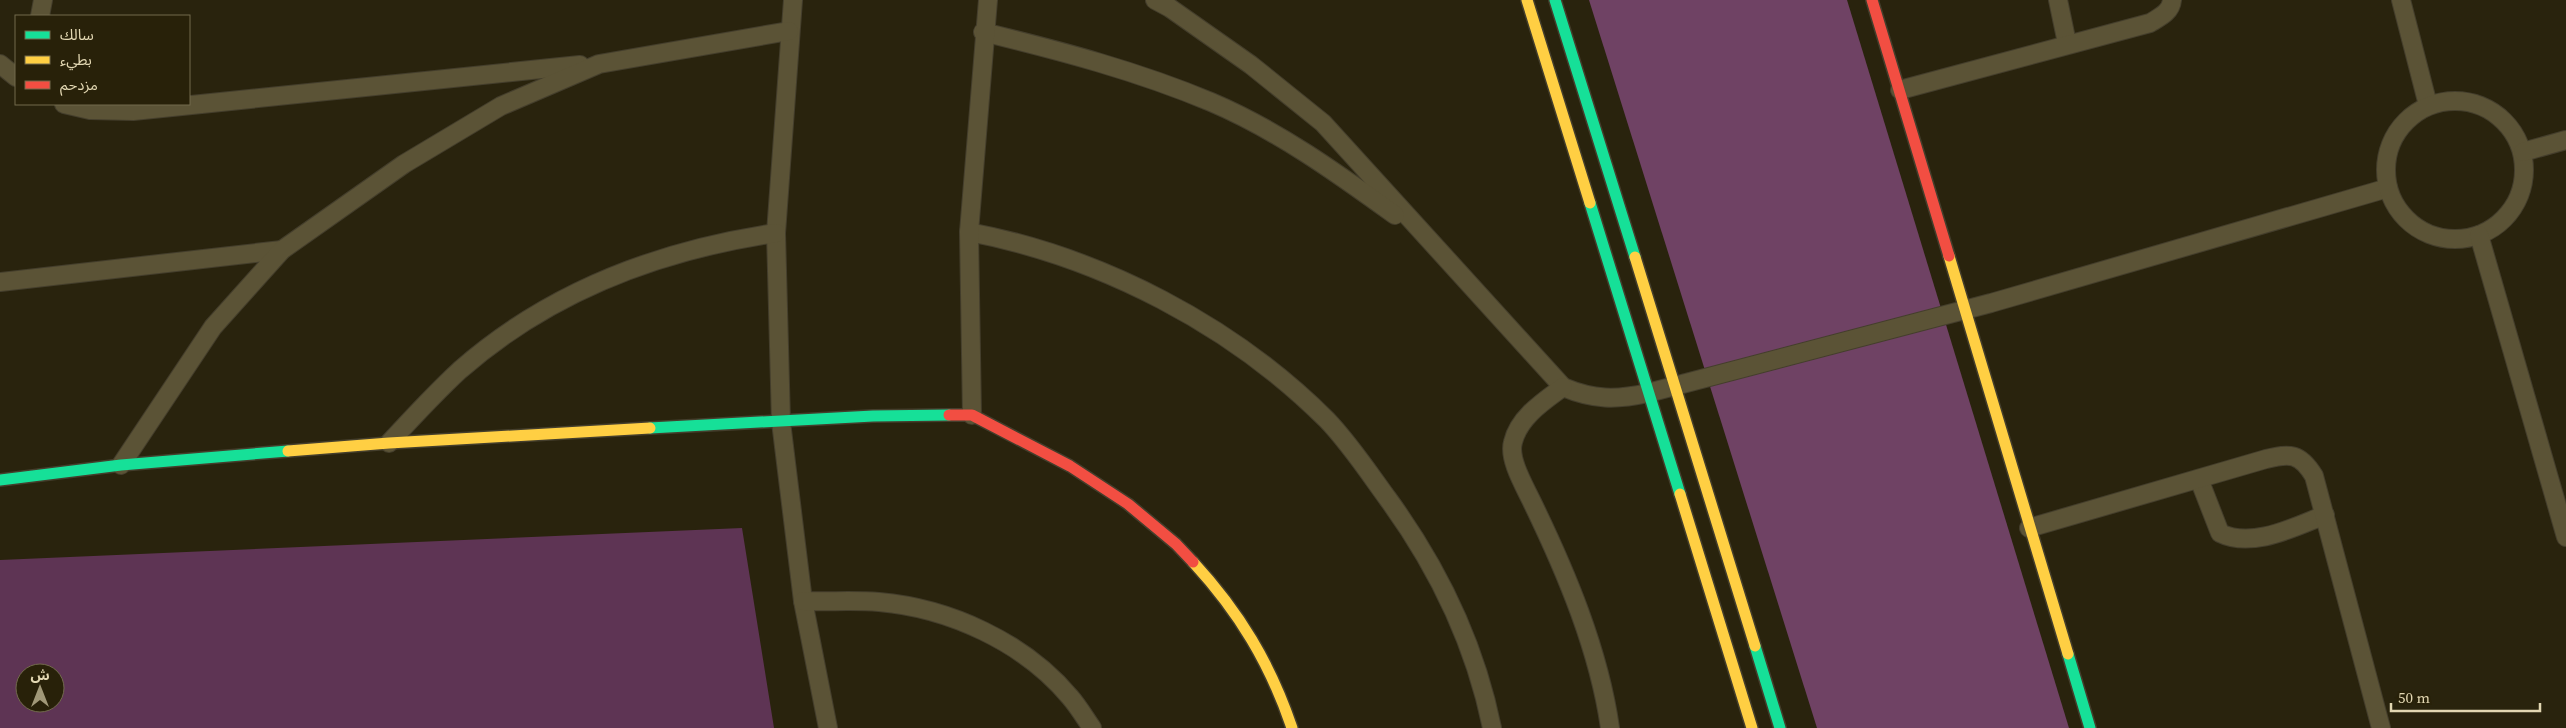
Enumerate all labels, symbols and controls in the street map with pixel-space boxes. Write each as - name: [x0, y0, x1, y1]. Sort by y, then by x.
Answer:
- legend: [15, 15, 190, 105]
- text: سالك: [60, 24, 94, 45]
- text: بطيء: [60, 49, 92, 71]
- text: مزدحم: [60, 74, 98, 96]
- north arrow: [15, 663, 65, 713]
- text: ش: [30, 665, 50, 685]
- scale bar: [2391, 680, 2540, 712]
- text: 50 m: [2398, 687, 2430, 708]

